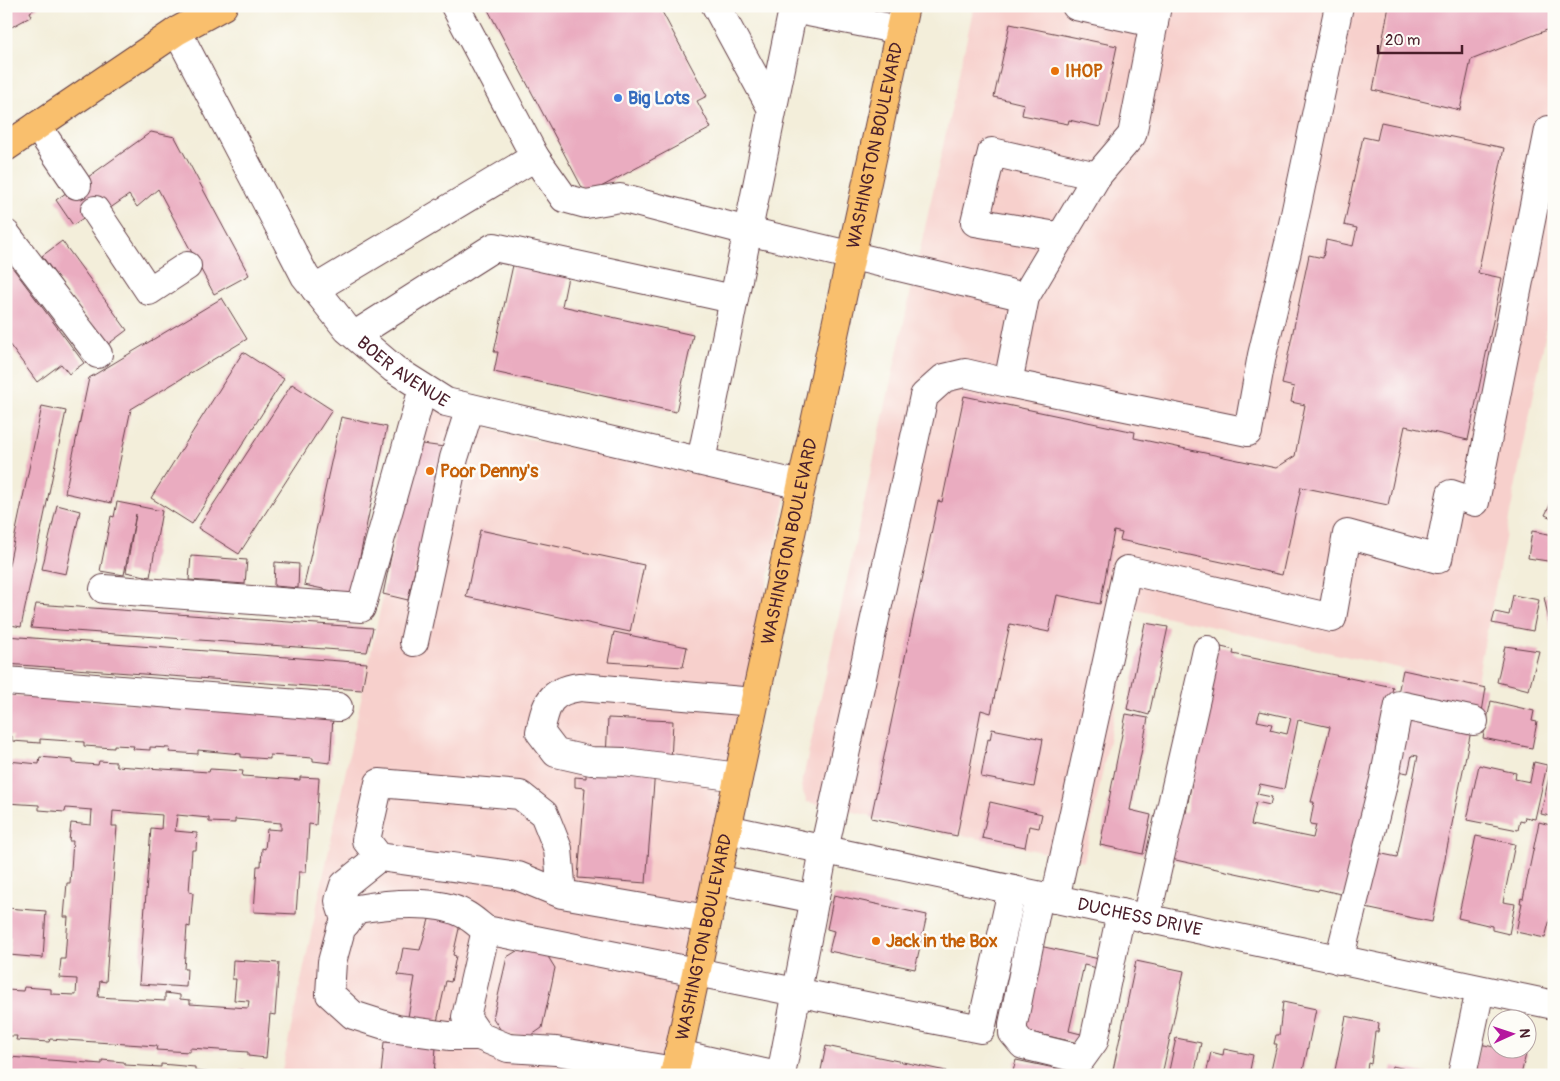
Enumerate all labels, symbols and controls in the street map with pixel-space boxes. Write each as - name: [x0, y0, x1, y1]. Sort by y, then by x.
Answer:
- scale bar: [1378, 22, 1461, 54]
- text: 20 m: [1385, 31, 1420, 50]
- street label: WASHINGTON BOULEVARD: [841, 40, 908, 251]
- place label: IHOP: [1065, 60, 1103, 83]
- marker: IHOP: [1049, 65, 1061, 77]
- place label: Big Lots: [628, 87, 690, 110]
- marker: Big Lots: [612, 92, 624, 104]
- street label: BOER AVENUE: [352, 331, 454, 413]
- street label: WASHINGTON BOULEVARD: [756, 436, 823, 647]
- place label: Poor Denny's: [440, 460, 539, 483]
- marker: Poor Denny's: [424, 465, 436, 477]
- street label: WASHINGTON BOULEVARD: [670, 832, 737, 1042]
- street label: DUCHESS DRIVE: [1075, 892, 1204, 941]
- place label: Jack in the Box: [886, 930, 998, 953]
- marker: Jack in the Box: [870, 935, 882, 947]
- north arrow: [1488, 1008, 1538, 1058]
- text: N: [1516, 1028, 1533, 1039]

